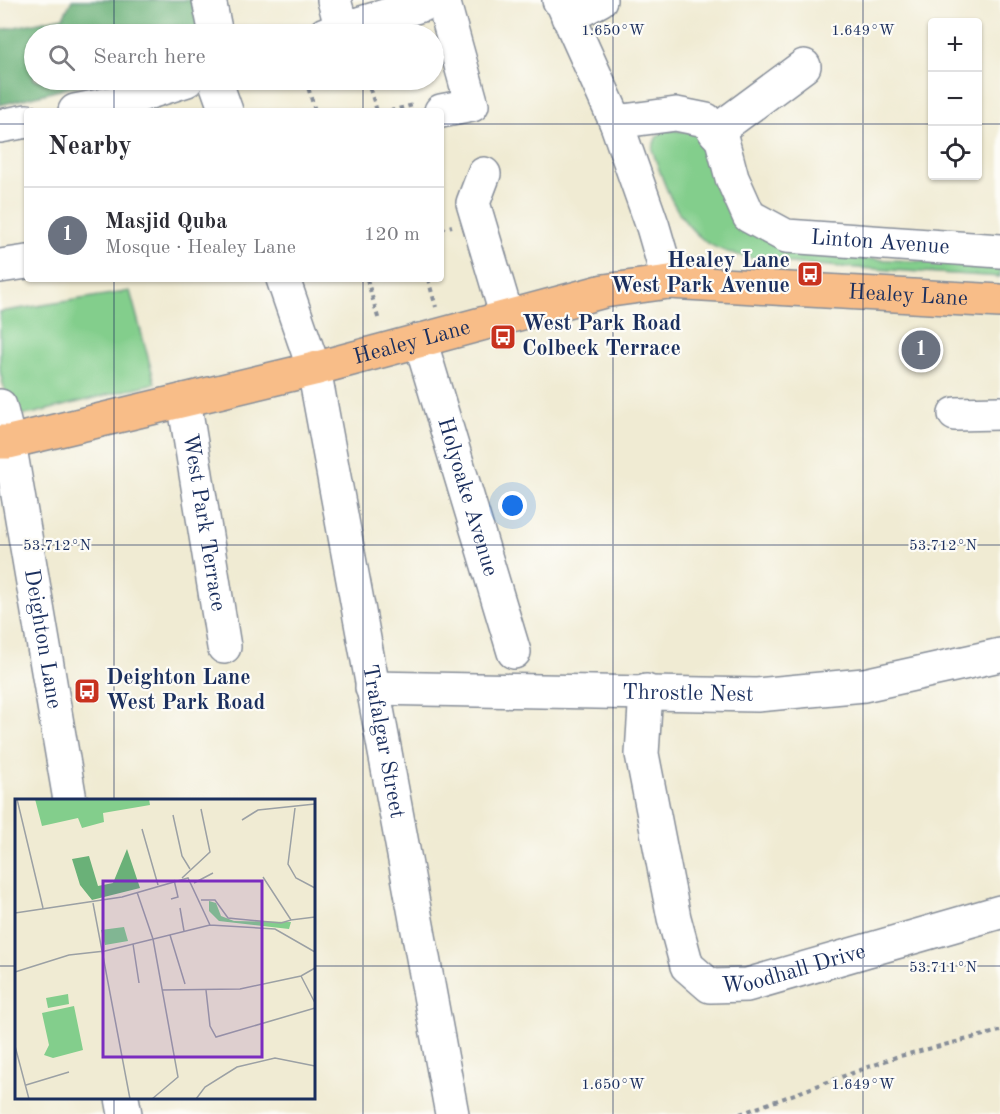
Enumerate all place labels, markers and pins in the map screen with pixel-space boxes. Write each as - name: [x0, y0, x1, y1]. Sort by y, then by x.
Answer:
- place label: Healey Lane West Park Avenue: [610, 250, 790, 297]
- bus stop icon: Healey Lane West Park Avenue: [795, 259, 825, 289]
- place label: West Park Road Colbeck Terrace: [522, 313, 682, 360]
- bus stop icon: West Park Road Colbeck Terrace: [488, 322, 518, 352]
- pin: 1: [902, 328, 940, 372]
- place label: Deighton Lane West Park Road: [106, 667, 266, 714]
- bus stop icon: Deighton Lane West Park Road: [72, 676, 102, 706]

